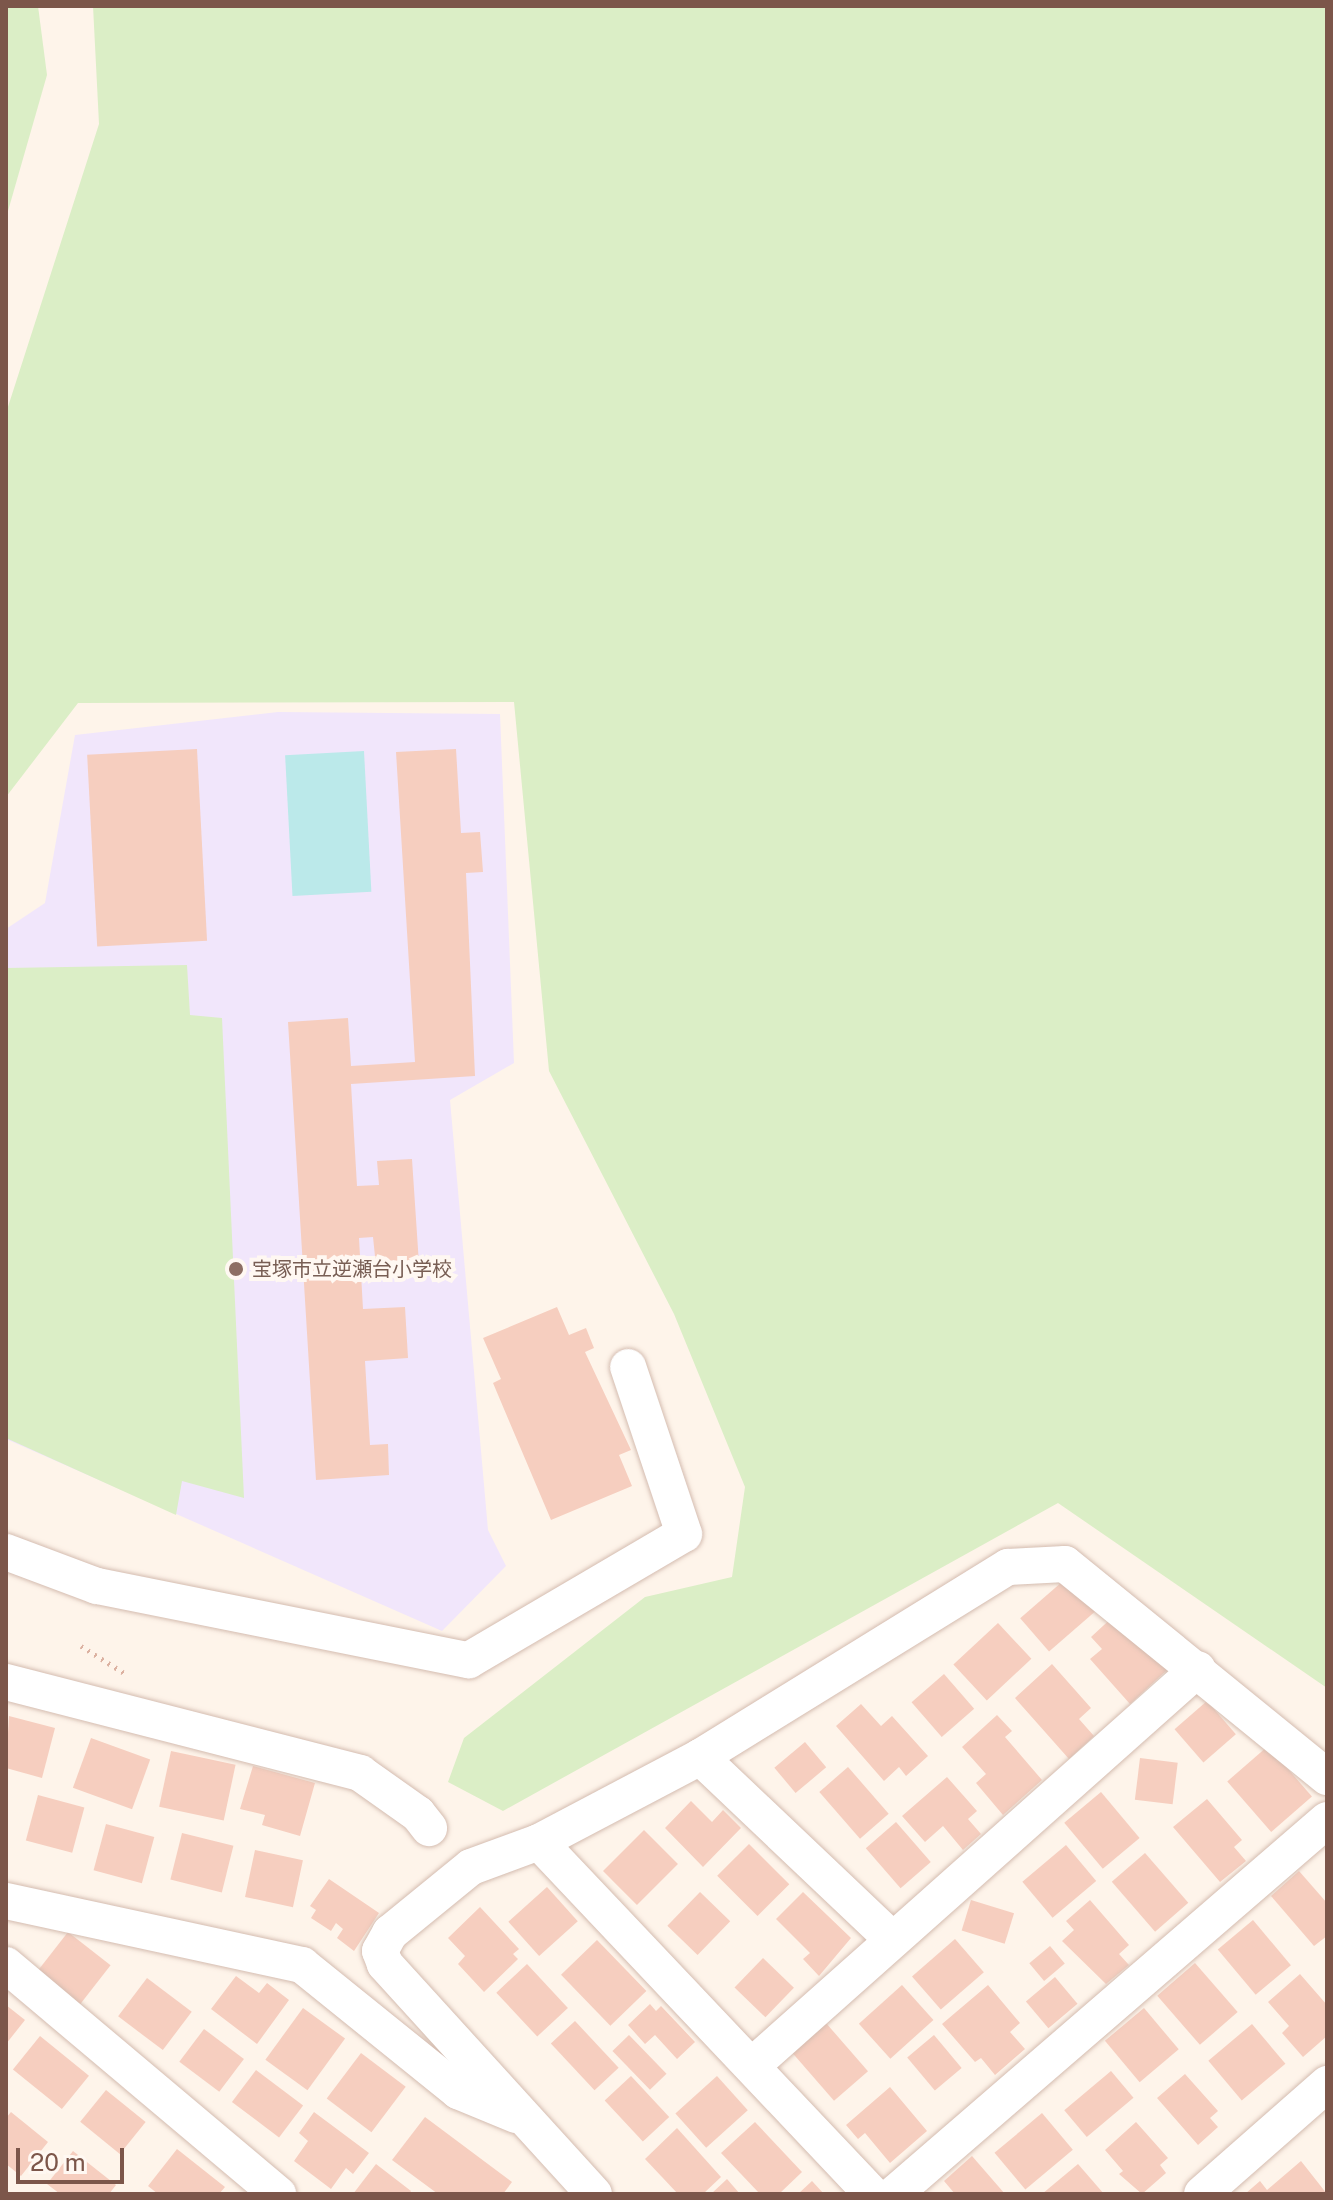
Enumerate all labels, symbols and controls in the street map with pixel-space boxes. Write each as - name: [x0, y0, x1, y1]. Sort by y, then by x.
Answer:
- place label: 宝塚市立逆瀬台小学校: [252, 1257, 452, 1281]
- marker: 宝塚市立逆瀬台小学校: [227, 1260, 245, 1278]
- scale bar: [20, 2132, 128, 2182]
- text: 20 m: [30, 2148, 86, 2176]

